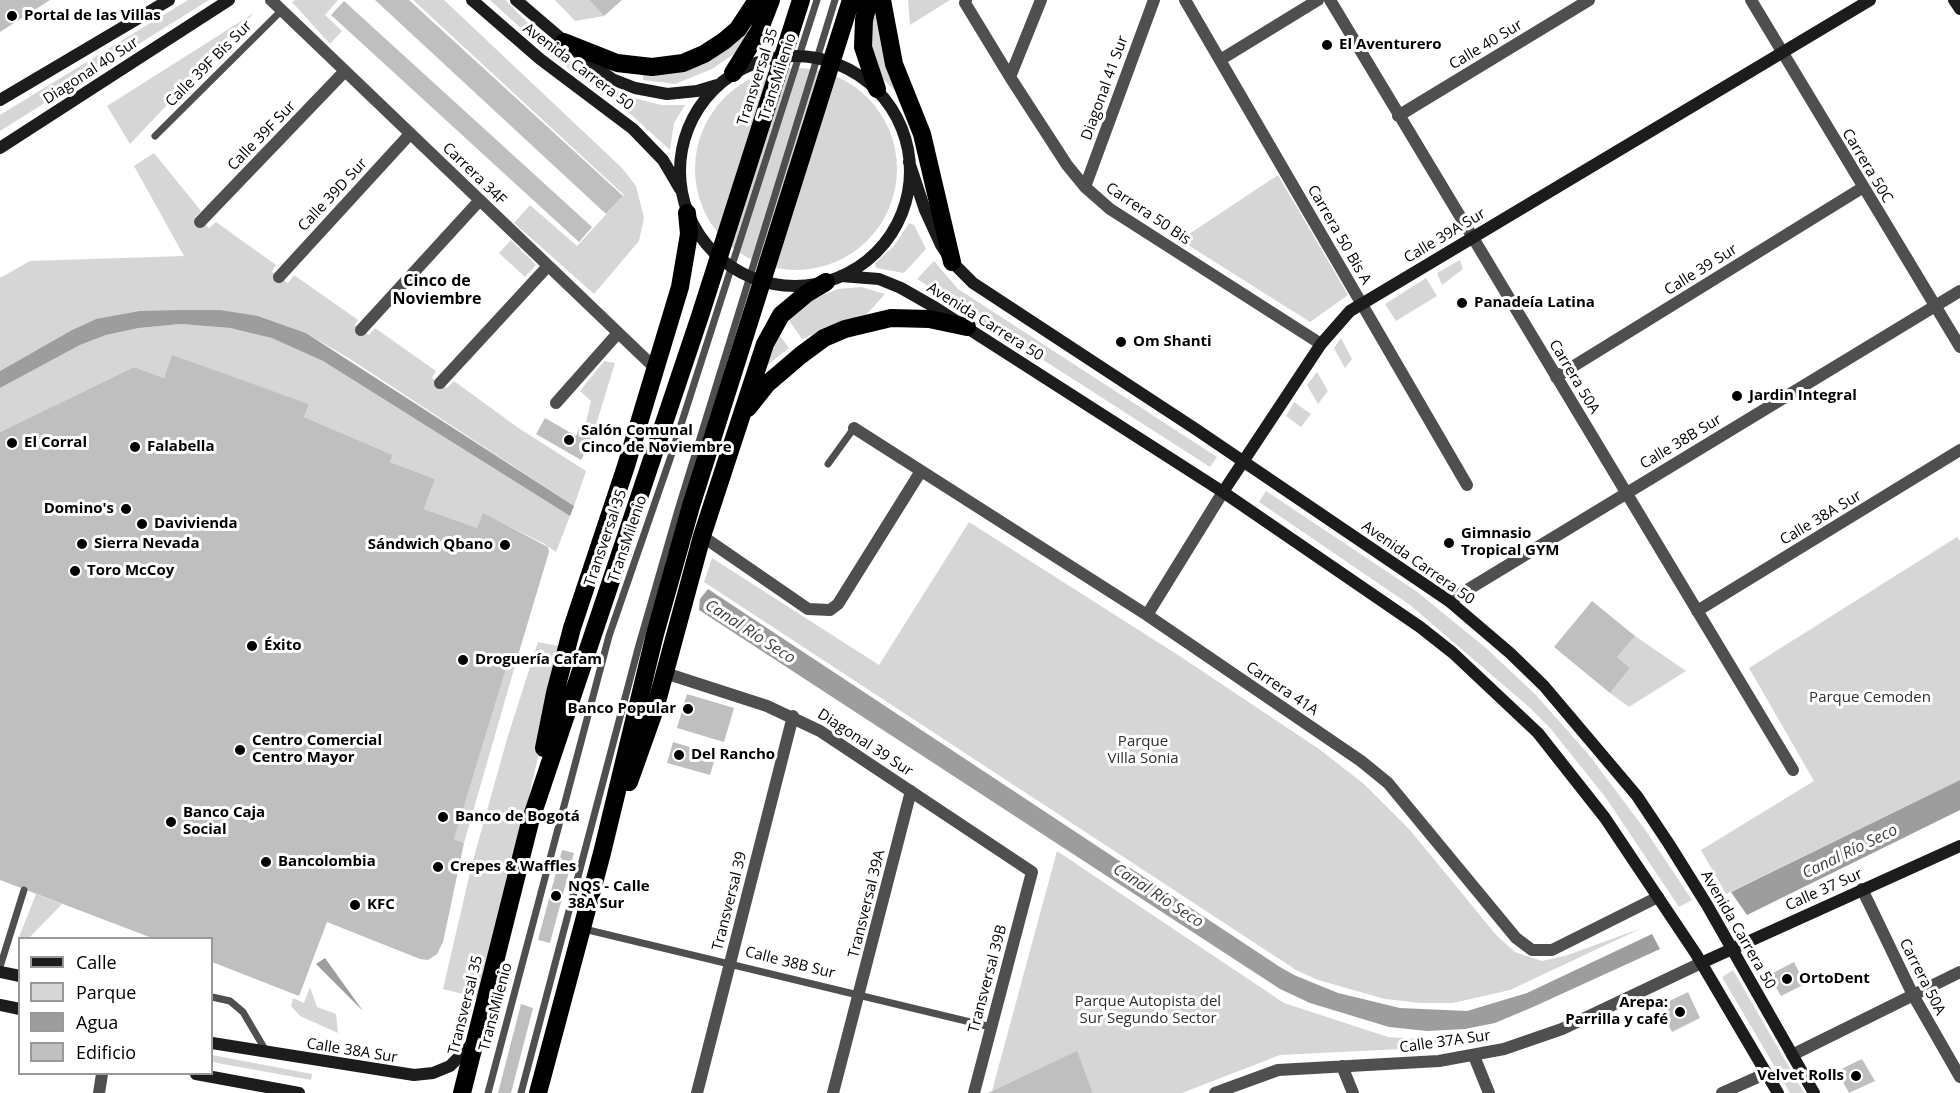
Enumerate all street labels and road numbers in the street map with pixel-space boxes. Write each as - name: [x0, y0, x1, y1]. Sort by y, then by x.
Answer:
- street label: Calle 40 Sur: [1446, 16, 1526, 74]
- street label: Calle 39F Bis Sur: [162, 17, 256, 111]
- street label: Avenida Carrera 50: [519, 20, 637, 114]
- street label: Transversal 35: [734, 26, 782, 128]
- street label: TransMilenio: [755, 31, 801, 123]
- street label: Diagonal 40 Sur: [40, 33, 142, 109]
- street label: Diagonal 41 Sur: [1078, 33, 1132, 143]
- street label: Calle 39F Sur: [224, 97, 300, 175]
- street label: Carrera 50C: [1838, 126, 1896, 206]
- street label: Carrera 34F: [438, 139, 510, 209]
- street label: Calle 39D Sur: [295, 155, 371, 235]
- street label: Carrera 50 Bis: [1102, 179, 1194, 249]
- street label: Carrera 50 Bis A: [1303, 182, 1375, 288]
- street label: Calle 39A Sur: [1401, 205, 1489, 267]
- street label: Calle 39 Sur: [1661, 241, 1741, 299]
- street label: Avenida Carrera 50: [924, 279, 1046, 365]
- street label: Carrera 50A: [1545, 337, 1603, 417]
- street label: Calle 38B Sur: [1637, 411, 1725, 473]
- street label: Transversal 35: [581, 487, 631, 589]
- street label: Calle 38A Sur: [1777, 487, 1865, 549]
- street label: TransMilenio: [605, 493, 651, 585]
- street label: Avenida Carrera 50: [1358, 517, 1478, 609]
- street label: Carrera 41A: [1242, 658, 1322, 720]
- street label: Diagonal 39 Sur: [814, 705, 916, 781]
- street label: Transversal 39A: [845, 848, 889, 960]
- street label: Transversal 39: [709, 850, 751, 952]
- street label: Calle 37 Sur: [1783, 865, 1865, 915]
- street label: Avenida Carrera 50: [1697, 868, 1779, 992]
- street label: Transversal 39B: [965, 923, 1011, 1035]
- street label: Carrera 50A: [1895, 936, 1949, 1018]
- street label: Calle 38B Sur: [743, 943, 837, 983]
- street label: Transversal 35: [445, 954, 487, 1056]
- street label: TransMilenio: [476, 961, 516, 1053]
- street label: Calle 37A Sur: [1398, 1027, 1492, 1057]
- street label: Calle 38A Sur: [305, 1035, 399, 1067]

